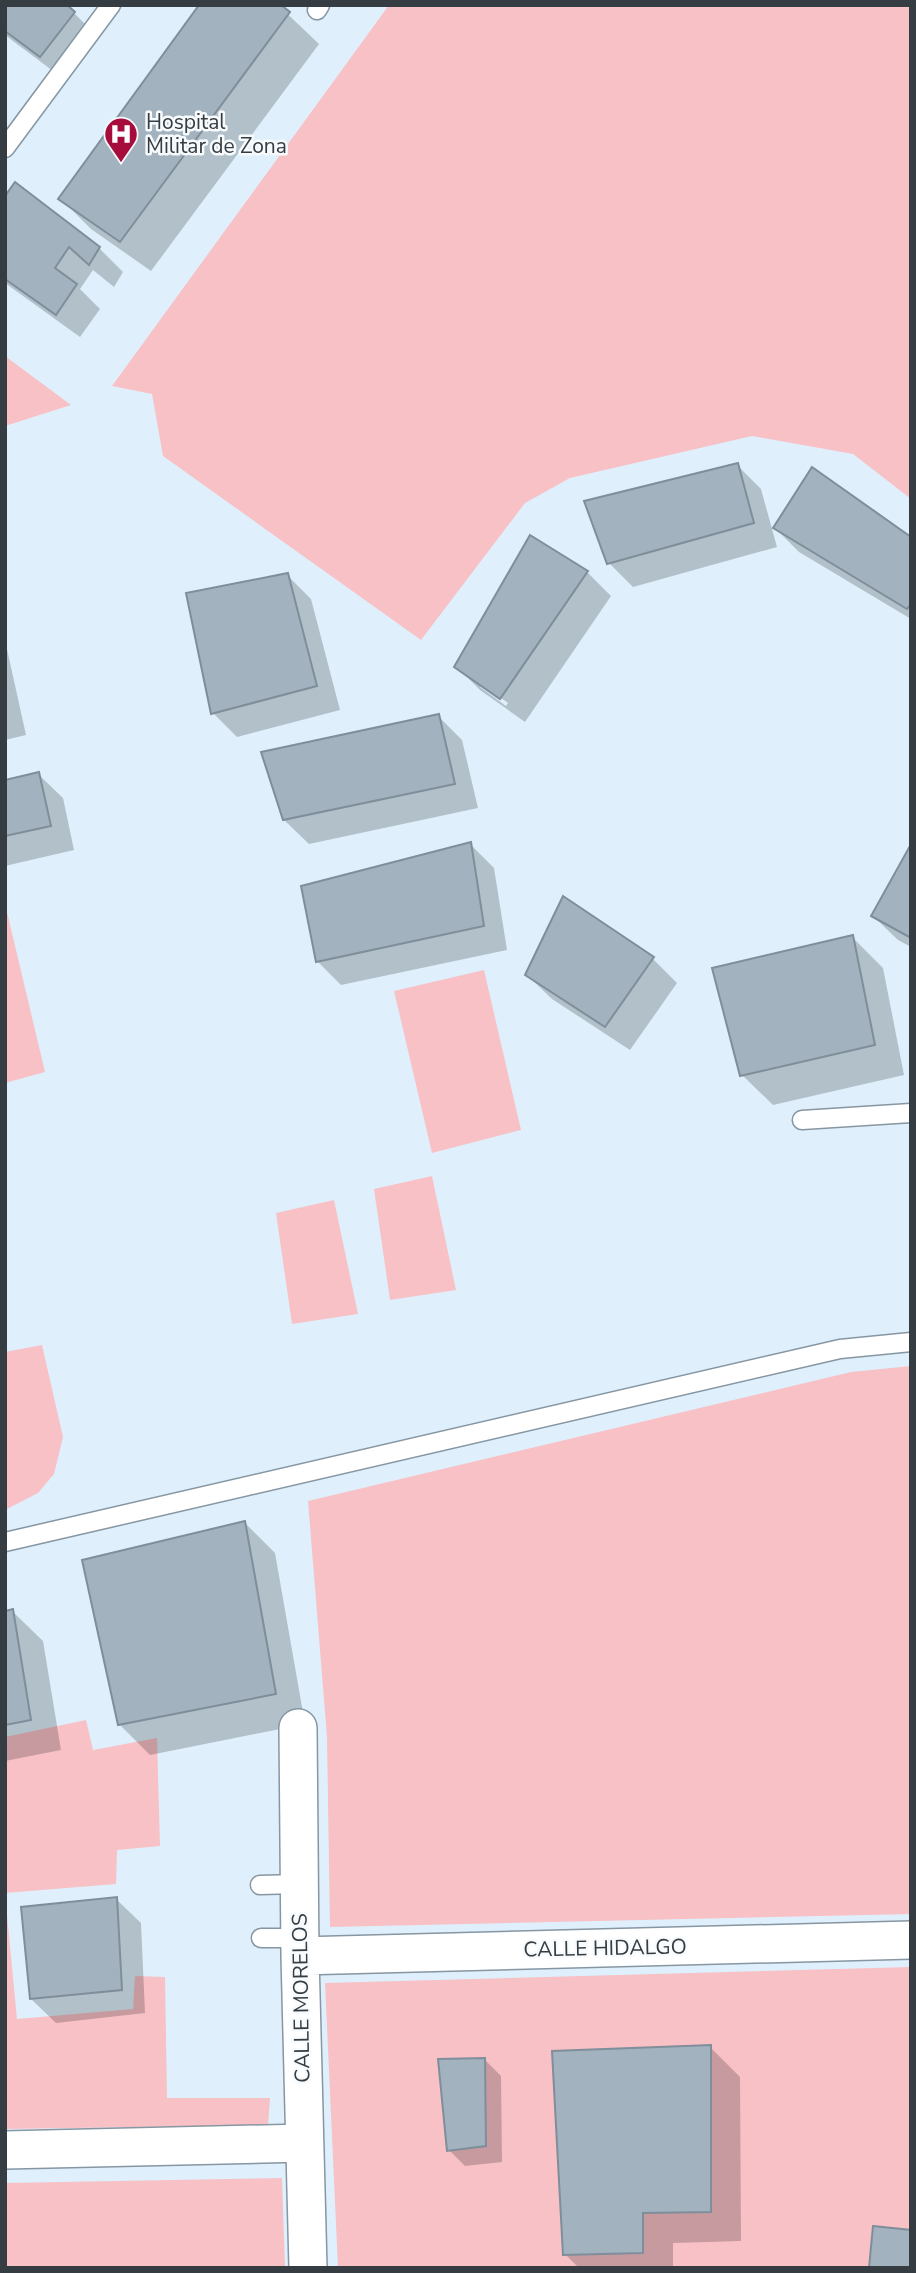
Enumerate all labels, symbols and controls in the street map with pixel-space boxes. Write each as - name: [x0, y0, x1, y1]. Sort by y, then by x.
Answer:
- place label: Hospital Militar de Zona: [146, 108, 287, 160]
- hospital icon: Hospital Militar de Zona: [102, 115, 140, 164]
- street label: CALLE MORELOS: [286, 1913, 316, 2083]
- street label: CALLE HIDALGO: [523, 1933, 687, 1963]

